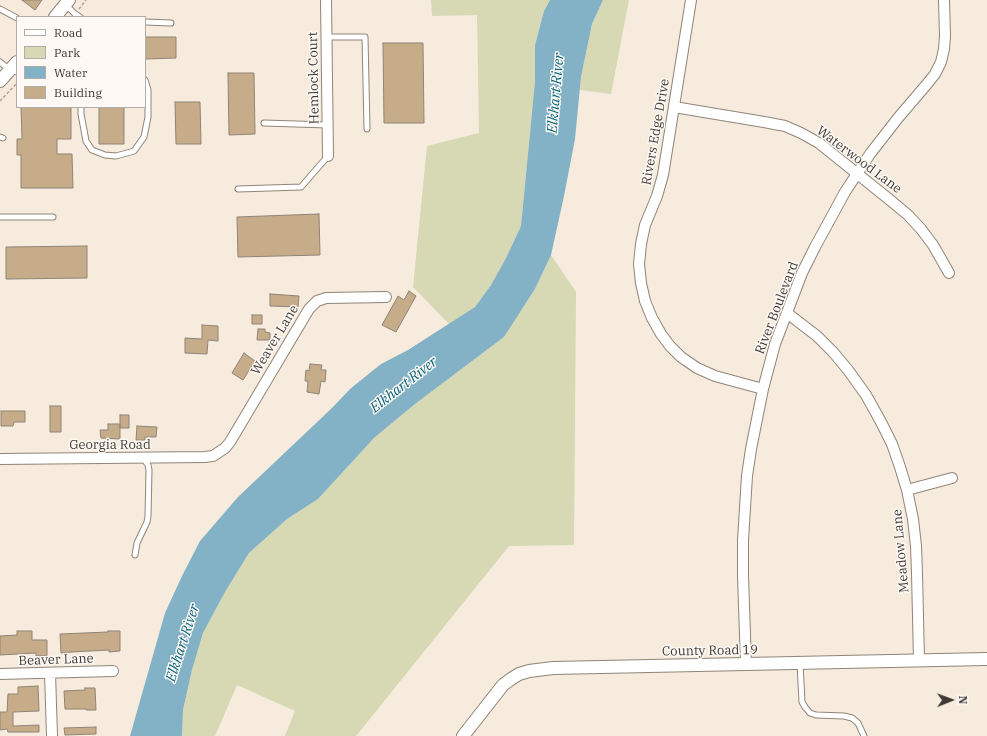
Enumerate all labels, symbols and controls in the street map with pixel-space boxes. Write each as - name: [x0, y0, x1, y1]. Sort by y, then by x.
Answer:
- legend: [16, 16, 146, 108]
- text: Road: [54, 25, 83, 40]
- street label: Hemlock Court: [305, 32, 323, 124]
- text: Park: [54, 45, 80, 60]
- water label: Elkhart River: [544, 52, 568, 134]
- text: Water: [54, 65, 87, 80]
- street label: Rivers Edge Drive: [639, 78, 673, 186]
- text: Building: [54, 85, 102, 100]
- street label: Waterwood Lane: [813, 123, 905, 197]
- street label: River Boulevard: [752, 260, 802, 356]
- street label: Weaver Lane: [248, 302, 302, 378]
- water label: Elkhart River: [367, 354, 441, 416]
- street label: Georgia Road: [69, 437, 151, 453]
- street label: Meadow Lane: [890, 509, 912, 593]
- water label: Elkhart River: [163, 602, 203, 684]
- street label: County Road 19: [662, 642, 758, 660]
- street label: Beaver Lane: [18, 651, 94, 669]
- north arrow: [931, 680, 971, 720]
- text: N: [956, 695, 970, 704]

